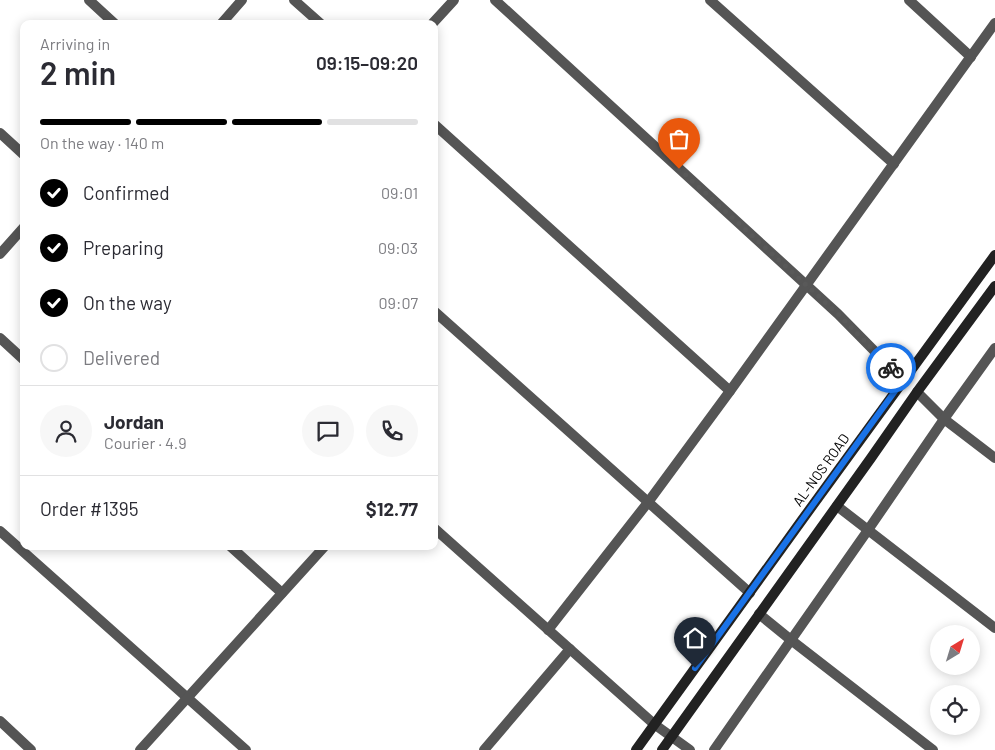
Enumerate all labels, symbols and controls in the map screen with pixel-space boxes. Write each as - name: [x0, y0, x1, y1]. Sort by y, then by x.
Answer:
- text: Arriving in: [40, 34, 110, 53]
- text: 09:15–09:20: [316, 51, 418, 74]
- text: 2 min: [40, 53, 116, 91]
- pin: [658, 118, 700, 169]
- icon: bag: [665, 125, 693, 153]
- text: On the way · 140 m: [40, 133, 164, 152]
- icon: check: [40, 179, 68, 207]
- text: Confirmed: [83, 181, 170, 204]
- text: 09:01: [381, 183, 418, 202]
- icon: check: [40, 234, 68, 262]
- text: Preparing: [83, 236, 164, 259]
- text: 09:03: [378, 238, 418, 257]
- icon: check: [40, 289, 68, 317]
- text: On the way: [83, 291, 172, 314]
- text: 09:07: [379, 293, 418, 312]
- courier: [866, 343, 916, 393]
- text: Delivered: [83, 346, 160, 369]
- icon: bike: [877, 354, 905, 382]
- button: person: [40, 405, 92, 457]
- button: chat: [302, 405, 354, 457]
- button: phone: [366, 405, 418, 457]
- text: Jordan: [104, 410, 164, 433]
- street label: AL-NOS ROAD: [789, 430, 853, 509]
- text: Courier · 4.9: [104, 433, 187, 452]
- text: Order #1395: [40, 497, 138, 520]
- text: $12.77: [366, 497, 418, 520]
- pin: [674, 617, 716, 668]
- icon: home: [681, 624, 709, 652]
- north arrow: [930, 625, 980, 675]
- map controls: [930, 625, 980, 735]
- button: locate: [930, 685, 980, 735]

